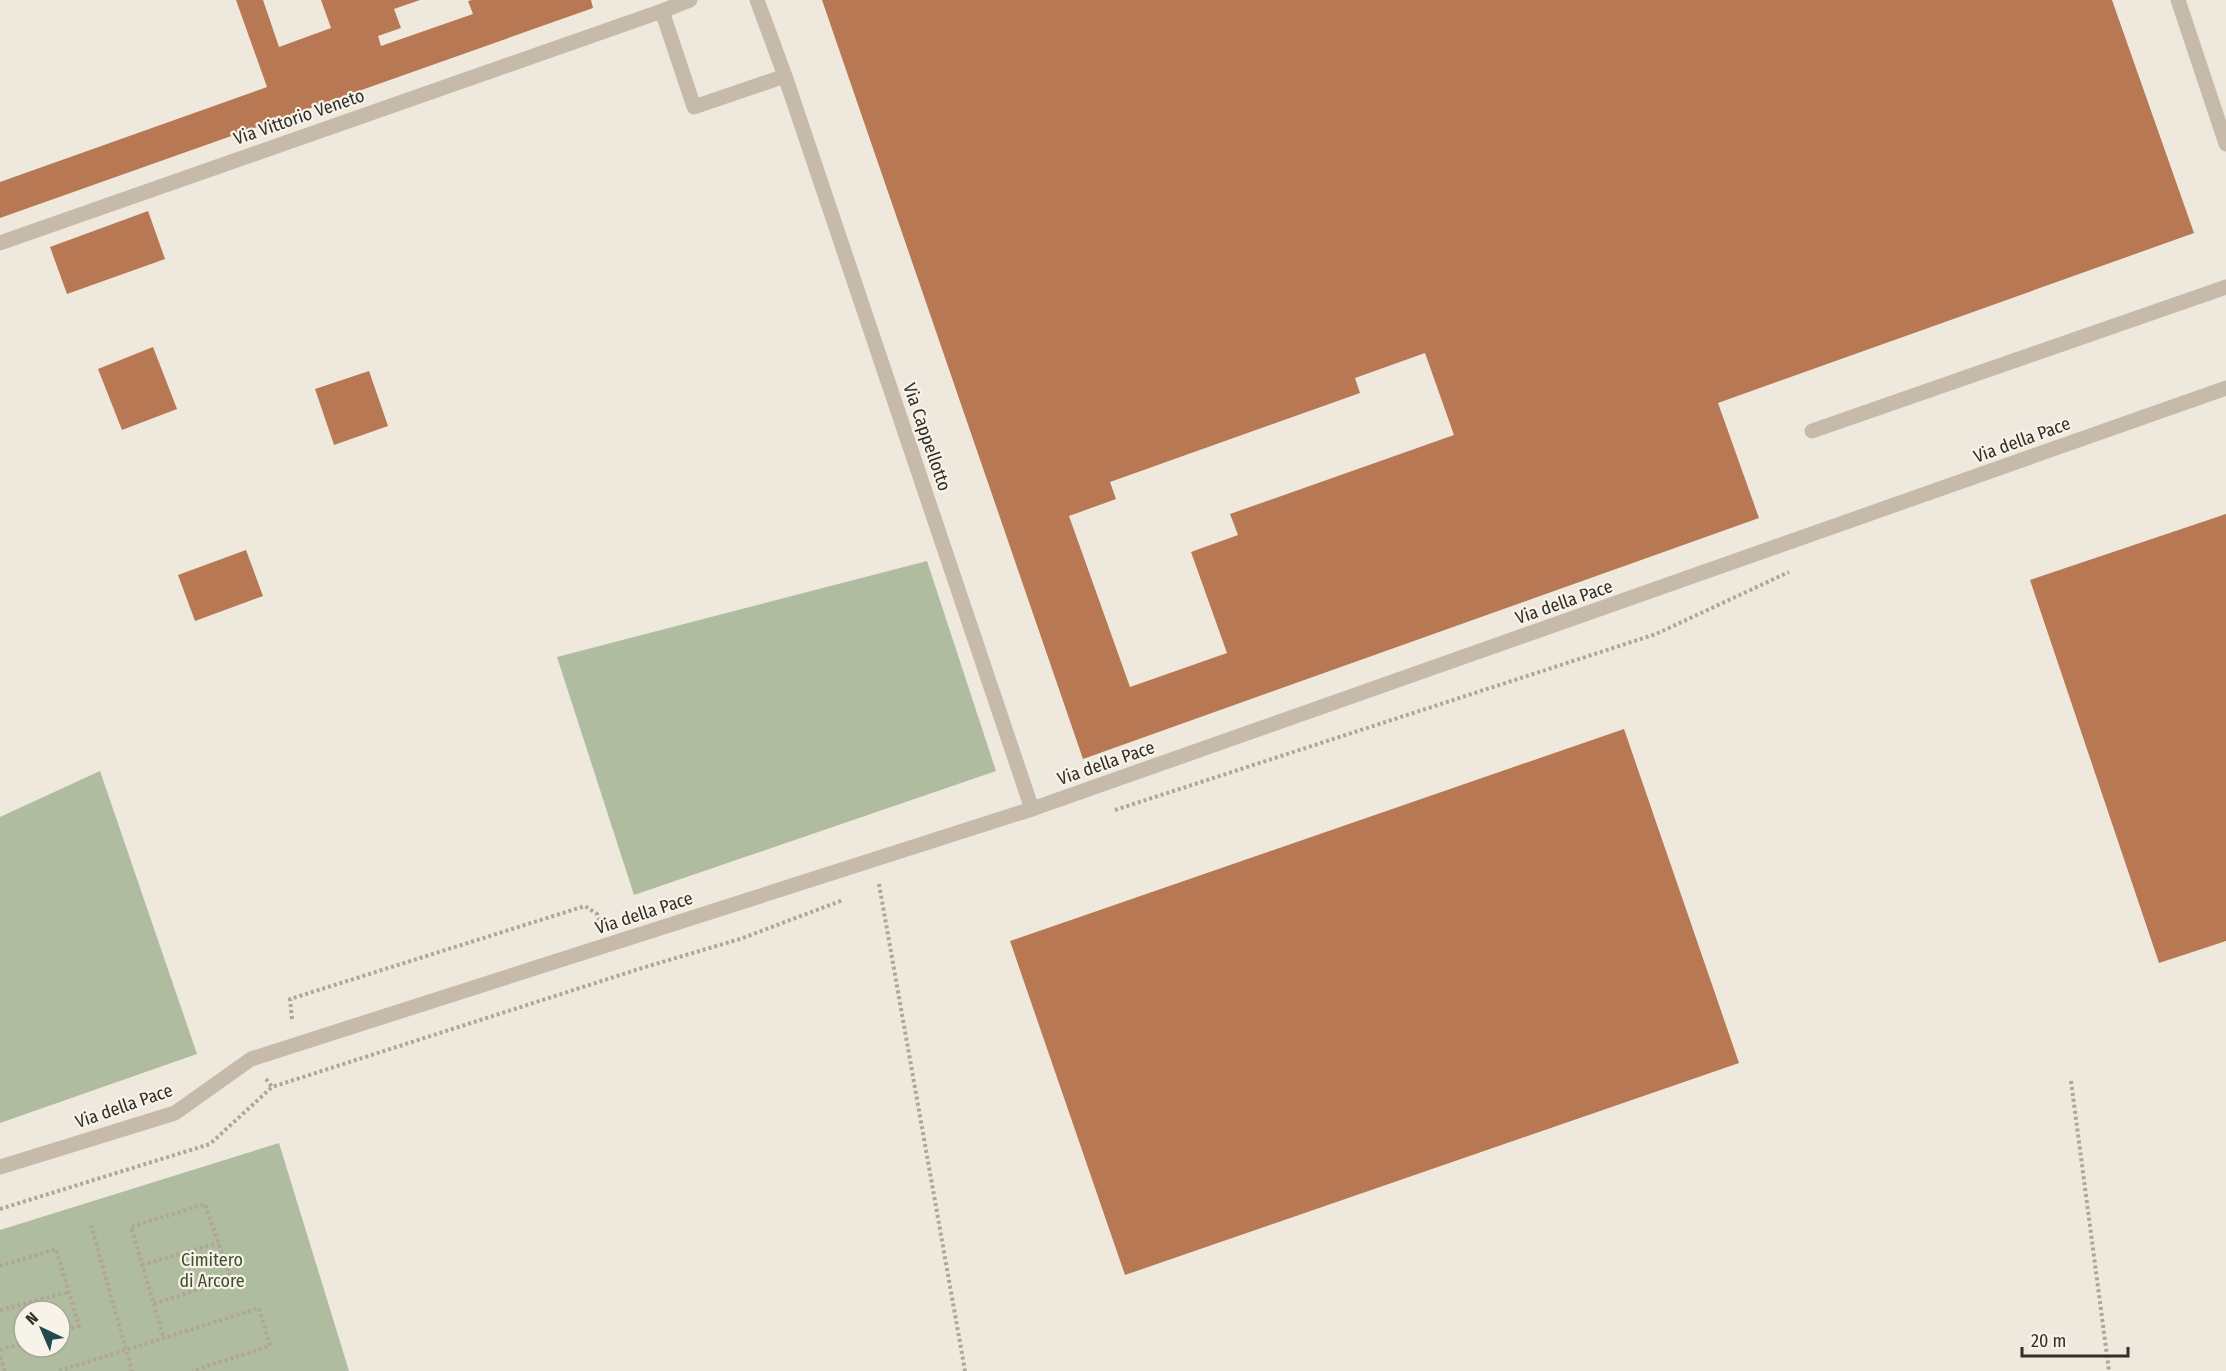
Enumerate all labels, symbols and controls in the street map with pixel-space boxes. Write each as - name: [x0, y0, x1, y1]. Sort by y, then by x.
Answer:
- street label: Via Vittorio Veneto: [231, 84, 367, 150]
- street label: Via Cappellotto: [898, 380, 956, 494]
- street label: Via della Pace: [1971, 412, 2073, 468]
- street label: Via della Pace: [1513, 575, 1616, 629]
- street label: Via della Pace: [1055, 736, 1158, 790]
- street label: Via della Pace: [592, 887, 696, 939]
- street label: Via della Pace: [73, 1079, 176, 1133]
- park label: Cimitero di Arcore: [179, 1249, 245, 1292]
- north arrow: [12, 1299, 72, 1359]
- text: N: [22, 1308, 42, 1329]
- scale bar: [2022, 1320, 2128, 1358]
- text: 20 m: [2031, 1330, 2066, 1352]

